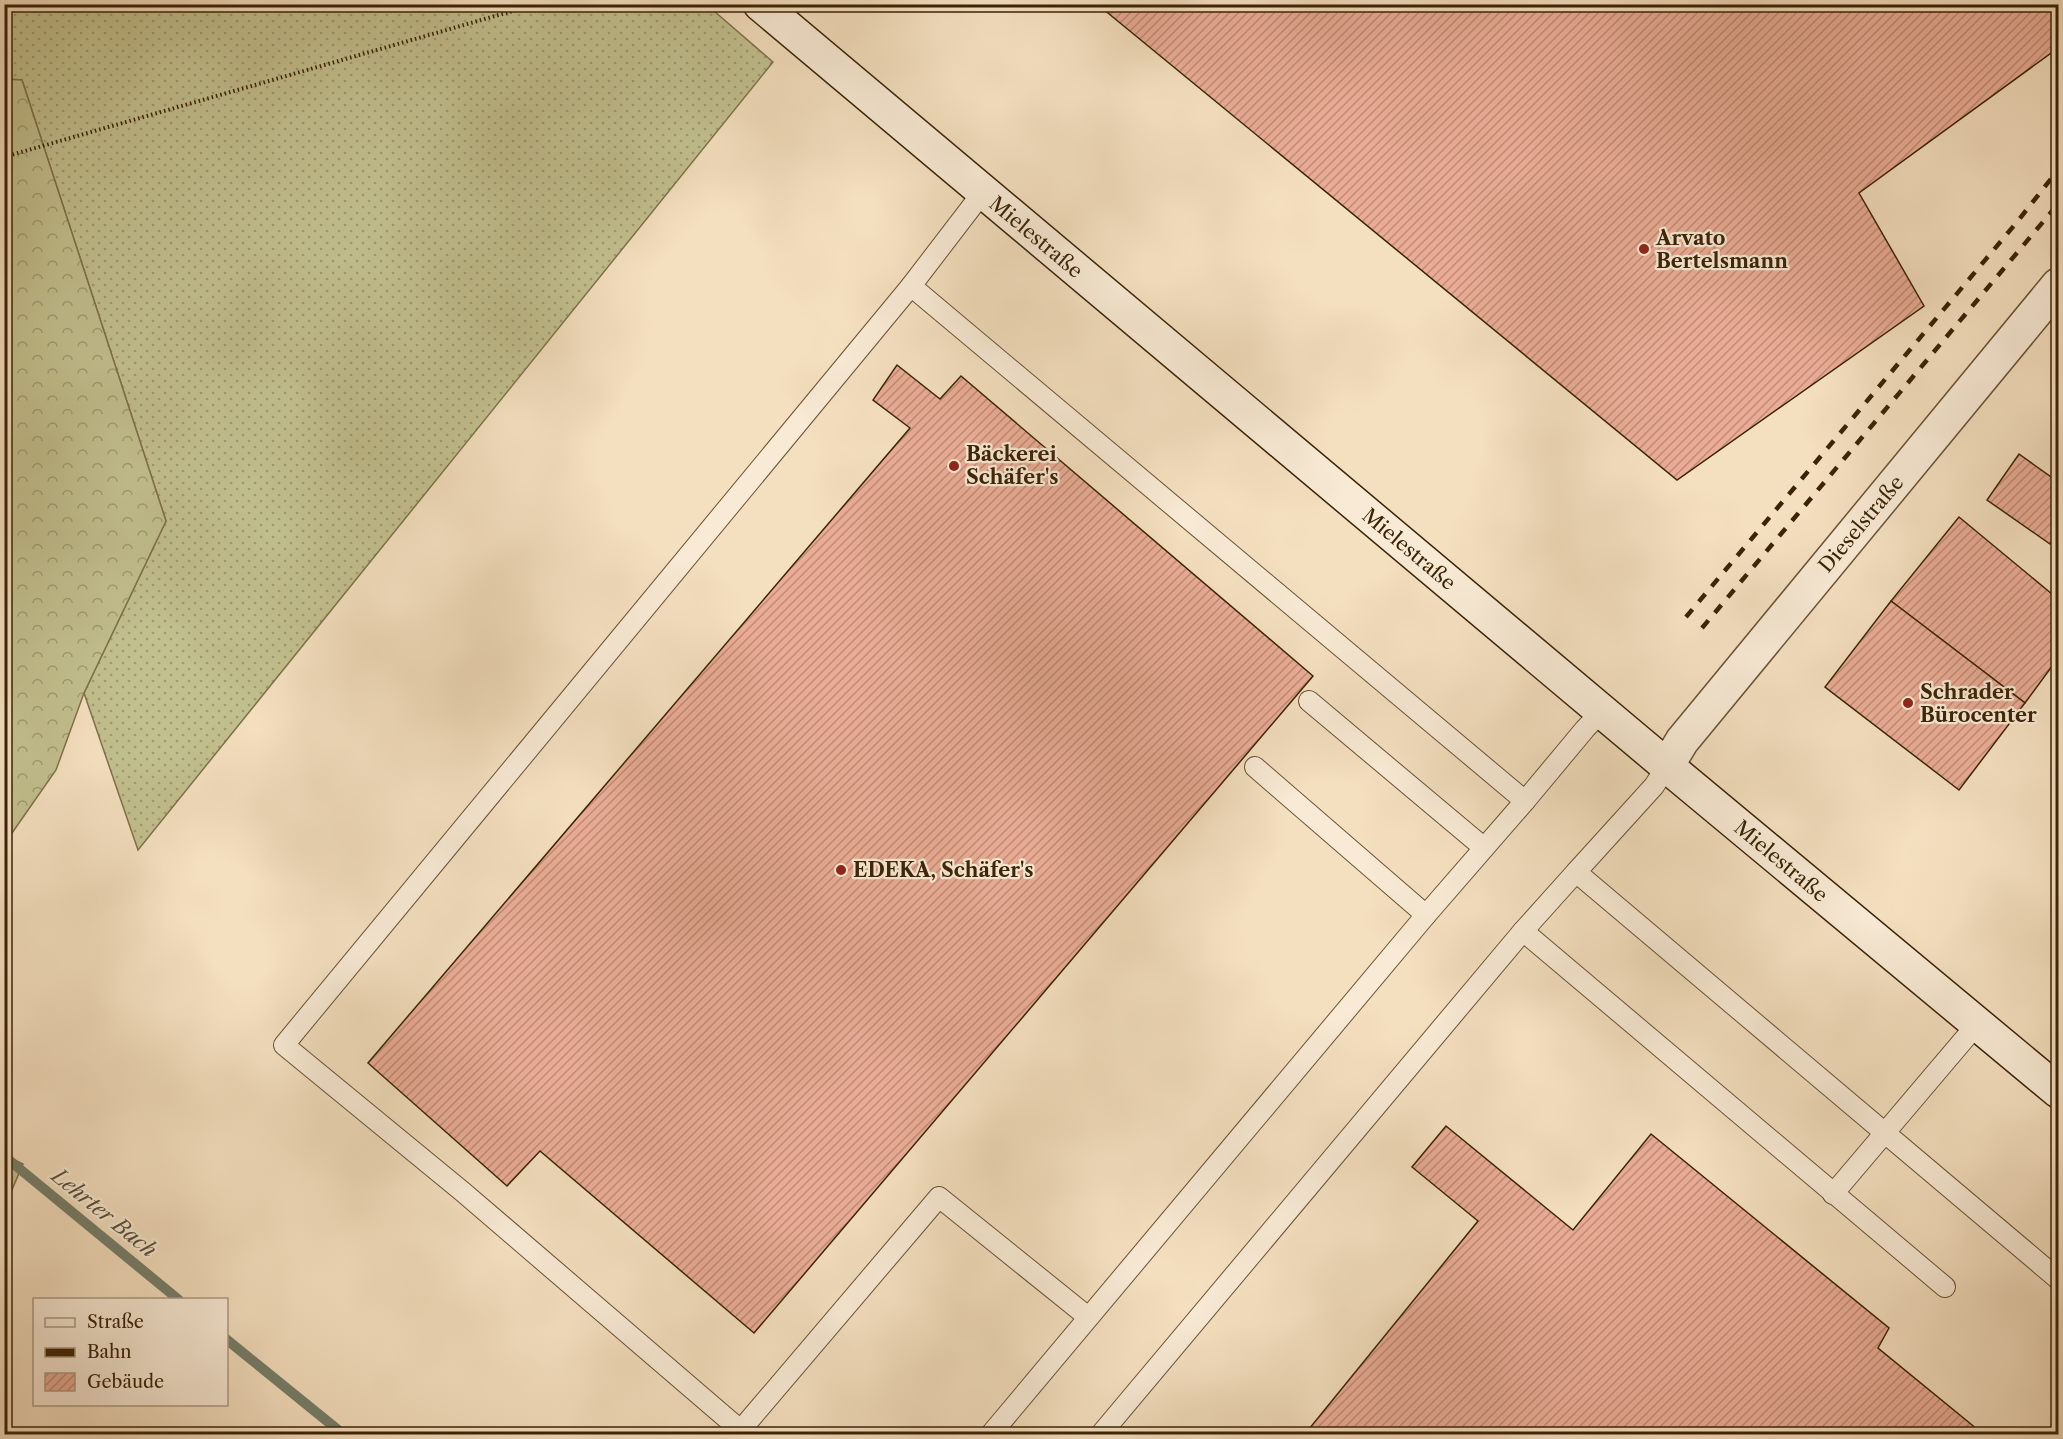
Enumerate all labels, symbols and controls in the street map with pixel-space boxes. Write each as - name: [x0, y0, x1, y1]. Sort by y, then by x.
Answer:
- street label: Mielestraße: [985, 191, 1087, 283]
- place label: Arvato Bertelsmann: [1655, 226, 1788, 273]
- marker: Arvato Bertelsmann: [1637, 242, 1651, 256]
- place label: Bäckerei Schäfer's: [966, 442, 1058, 489]
- marker: Bäckerei Schäfer's: [947, 459, 961, 473]
- street label: Dieselstraße: [1814, 471, 1908, 577]
- street label: Mielestraße: [1358, 503, 1460, 595]
- place label: Schrader Bürocenter: [1920, 680, 2037, 727]
- marker: Schrader Bürocenter: [1901, 696, 1915, 710]
- street label: Mielestraße: [1730, 815, 1832, 907]
- place label: EDEKA, Schäfer's: [853, 858, 1033, 882]
- marker: EDEKA, Schäfer's: [834, 863, 848, 877]
- water label: Lehrter Bach: [45, 1162, 162, 1262]
- legend: [33, 1298, 228, 1406]
- text: Straße: [87, 1311, 144, 1333]
- text: Bahn: [87, 1341, 132, 1363]
- text: Gebäude: [87, 1371, 164, 1393]

